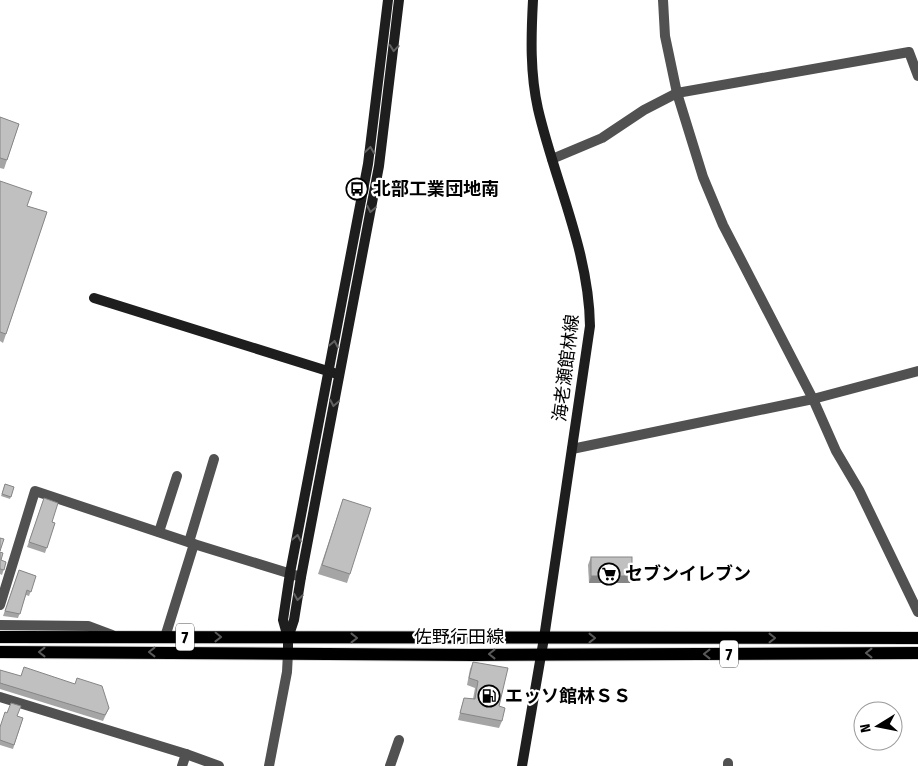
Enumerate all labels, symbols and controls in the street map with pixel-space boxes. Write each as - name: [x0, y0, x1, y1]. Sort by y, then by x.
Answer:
- one-way arrow: [389, 45, 400, 53]
- one-way arrow: [364, 146, 375, 154]
- bus stop icon: 北部工業団地南: [345, 177, 369, 201]
- place label: 北部工業団地南: [373, 178, 499, 200]
- one-way arrow: [367, 205, 377, 214]
- street label: 海老瀬館林線: [549, 313, 583, 423]
- one-way arrow: [329, 340, 339, 349]
- one-way arrow: [330, 399, 340, 408]
- one-way arrow: [291, 534, 302, 543]
- supermarket icon: セブンイレブン: [597, 562, 621, 586]
- place label: セブンイレブン: [625, 563, 751, 585]
- one-way arrow: [293, 593, 303, 602]
- road number: 7: [176, 624, 194, 650]
- street label: 佐野行田線: [414, 626, 504, 648]
- one-way arrow: [214, 632, 222, 642]
- one-way arrow: [350, 633, 358, 643]
- one-way arrow: [589, 633, 597, 643]
- one-way arrow: [769, 633, 777, 643]
- road number: 7: [720, 641, 738, 668]
- one-way arrow: [37, 647, 45, 657]
- one-way arrow: [147, 647, 155, 657]
- one-way arrow: [865, 648, 873, 658]
- one-way arrow: [488, 649, 496, 659]
- one-way arrow: [703, 649, 710, 659]
- fuel station icon: エッソ館林ＳＳ: [477, 684, 501, 708]
- place label: エッソ館林ＳＳ: [505, 685, 631, 707]
- north arrow: [853, 701, 903, 751]
- text: N: [857, 723, 875, 734]

